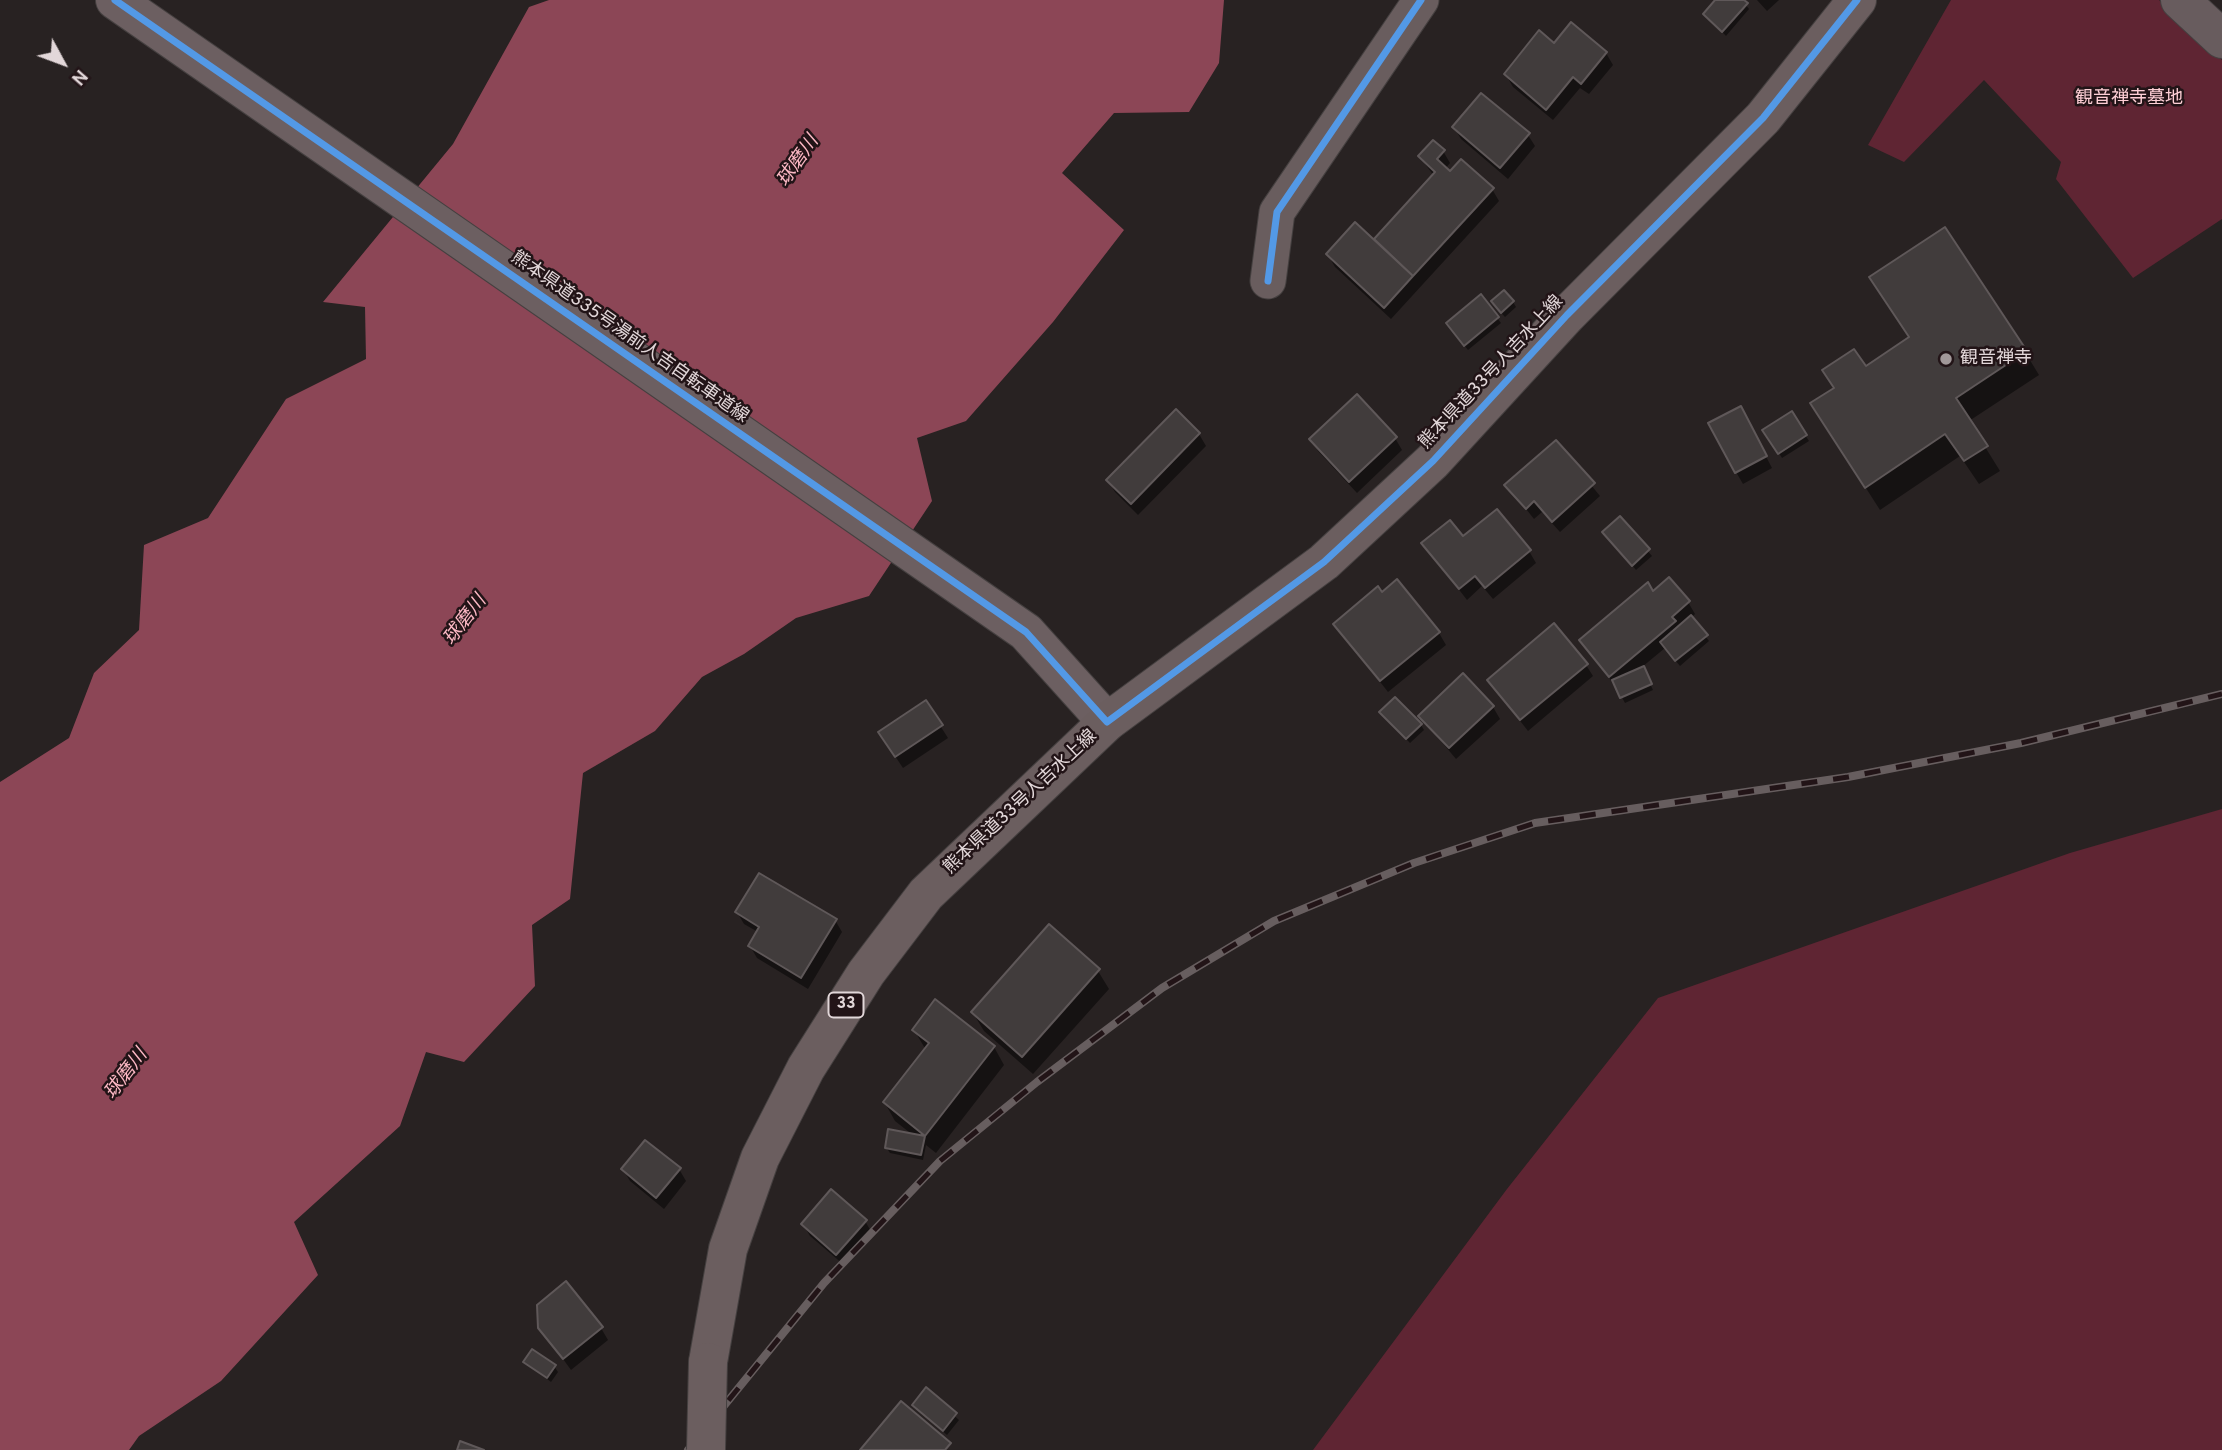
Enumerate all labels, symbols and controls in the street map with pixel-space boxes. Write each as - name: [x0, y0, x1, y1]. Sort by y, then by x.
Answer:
- north arrow: [28, 28, 98, 98]
- text: N: [65, 64, 92, 90]
- park label: 観音禅寺墓地: [2075, 88, 2183, 110]
- water label: 球磨川: [773, 132, 825, 192]
- street label: 熊本県道335号湯前人吉自転車道線: [506, 247, 752, 429]
- street label: 熊本県道33号人吉水上線: [1415, 292, 1569, 454]
- place label: 観音禅寺: [1960, 348, 2032, 370]
- marker: 観音禅寺: [1938, 351, 1954, 367]
- water label: 球磨川: [440, 591, 492, 651]
- street label: 熊本県道33号人吉水上線: [940, 726, 1102, 880]
- road number: 33: [828, 993, 864, 1018]
- water label: 球磨川: [101, 1045, 153, 1105]

